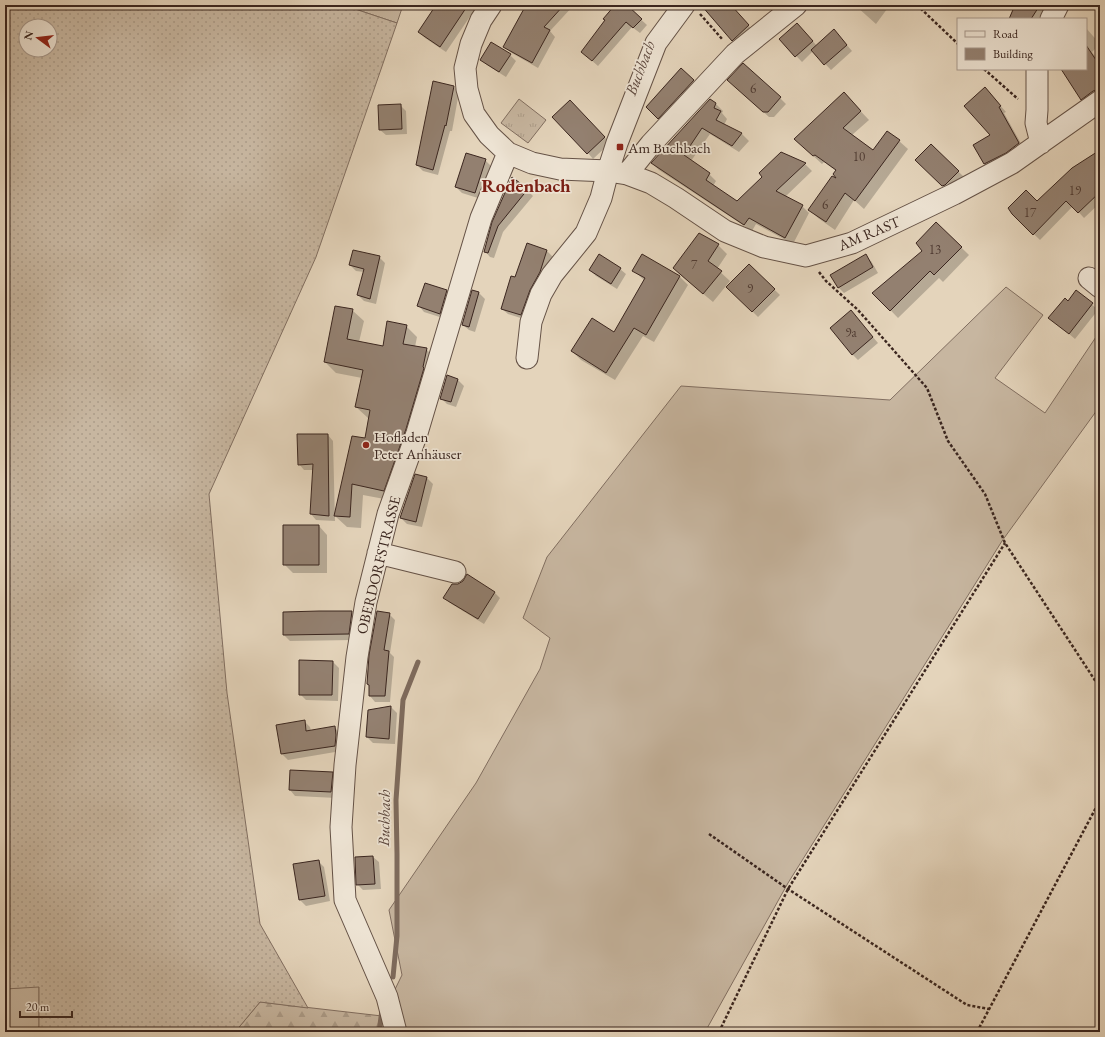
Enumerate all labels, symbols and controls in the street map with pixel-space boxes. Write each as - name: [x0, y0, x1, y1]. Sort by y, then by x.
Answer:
- north arrow: [18, 18, 58, 58]
- legend: [957, 18, 1087, 70]
- text: Road: [993, 26, 1019, 42]
- text: N: [20, 29, 36, 42]
- water label: Buchbach: [620, 38, 660, 99]
- text: Building: [993, 46, 1034, 62]
- house number: 6: [750, 80, 756, 97]
- place label: Am Buchbach: [627, 138, 711, 157]
- marker: Am Buchbach: [615, 142, 625, 152]
- house number: 10: [853, 148, 865, 165]
- district label: Rodenbach: [481, 173, 571, 198]
- house number: 19: [1069, 182, 1082, 199]
- house number: 6: [822, 196, 828, 213]
- house number: 17: [1024, 204, 1037, 221]
- street label: AM RAST: [834, 211, 904, 255]
- house number: 13: [929, 241, 941, 258]
- house number: 7: [691, 256, 698, 273]
- house number: 9: [747, 280, 754, 297]
- house number: 9a: [845, 324, 858, 341]
- place label: Hofladen Peter Anhäuser: [374, 427, 462, 463]
- marker: Hofladen Peter Anhäuser: [361, 440, 371, 450]
- street label: OBERDORFSTRASSE: [352, 493, 404, 636]
- water label: Buchbach: [373, 789, 395, 848]
- scale bar: [20, 993, 72, 1019]
- text: 20 m: [26, 999, 50, 1015]

